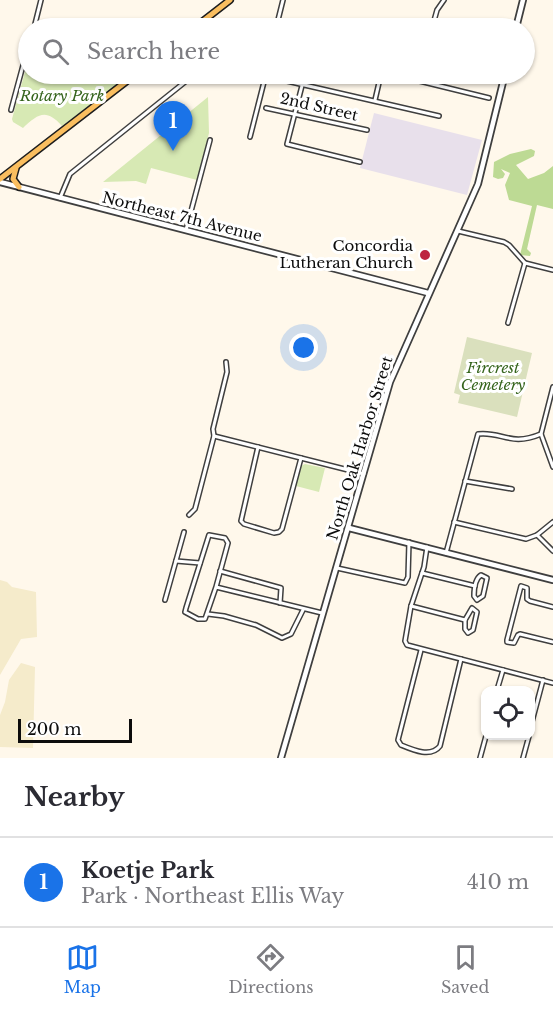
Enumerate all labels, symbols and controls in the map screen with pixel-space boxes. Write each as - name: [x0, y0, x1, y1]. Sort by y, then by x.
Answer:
- search box: [18, 18, 535, 84]
- icon: search: [39, 35, 72, 68]
- text: Search here: [87, 38, 220, 65]
- park label: Rotary Park: [19, 86, 104, 105]
- street label: 2nd Street: [278, 88, 360, 125]
- pin: 1: [154, 102, 192, 151]
- street label: Northeast 7th Avenue: [100, 187, 264, 246]
- place label: Concordia Lutheran Church: [280, 236, 414, 272]
- marker: Concordia Lutheran Church: [418, 248, 432, 262]
- your location: [289, 333, 318, 362]
- street label: North Oak Harbor Street: [322, 353, 397, 542]
- park label: Fircrest Cemetery: [461, 358, 526, 394]
- map controls: [481, 686, 535, 740]
- button: locate: [481, 686, 535, 740]
- scale bar: [18, 716, 132, 744]
- text: 200 m: [27, 719, 81, 739]
- text: Nearby: [24, 781, 125, 813]
- text: Koetje Park: [81, 857, 214, 884]
- text: 1: [39, 870, 48, 894]
- text: 410 m: [467, 870, 529, 894]
- text: Park · Northeast Ellis Way: [81, 884, 344, 908]
- tab: Map: [64, 941, 101, 997]
- tab: Directions: [228, 941, 313, 997]
- tab: Saved: [441, 941, 489, 997]

